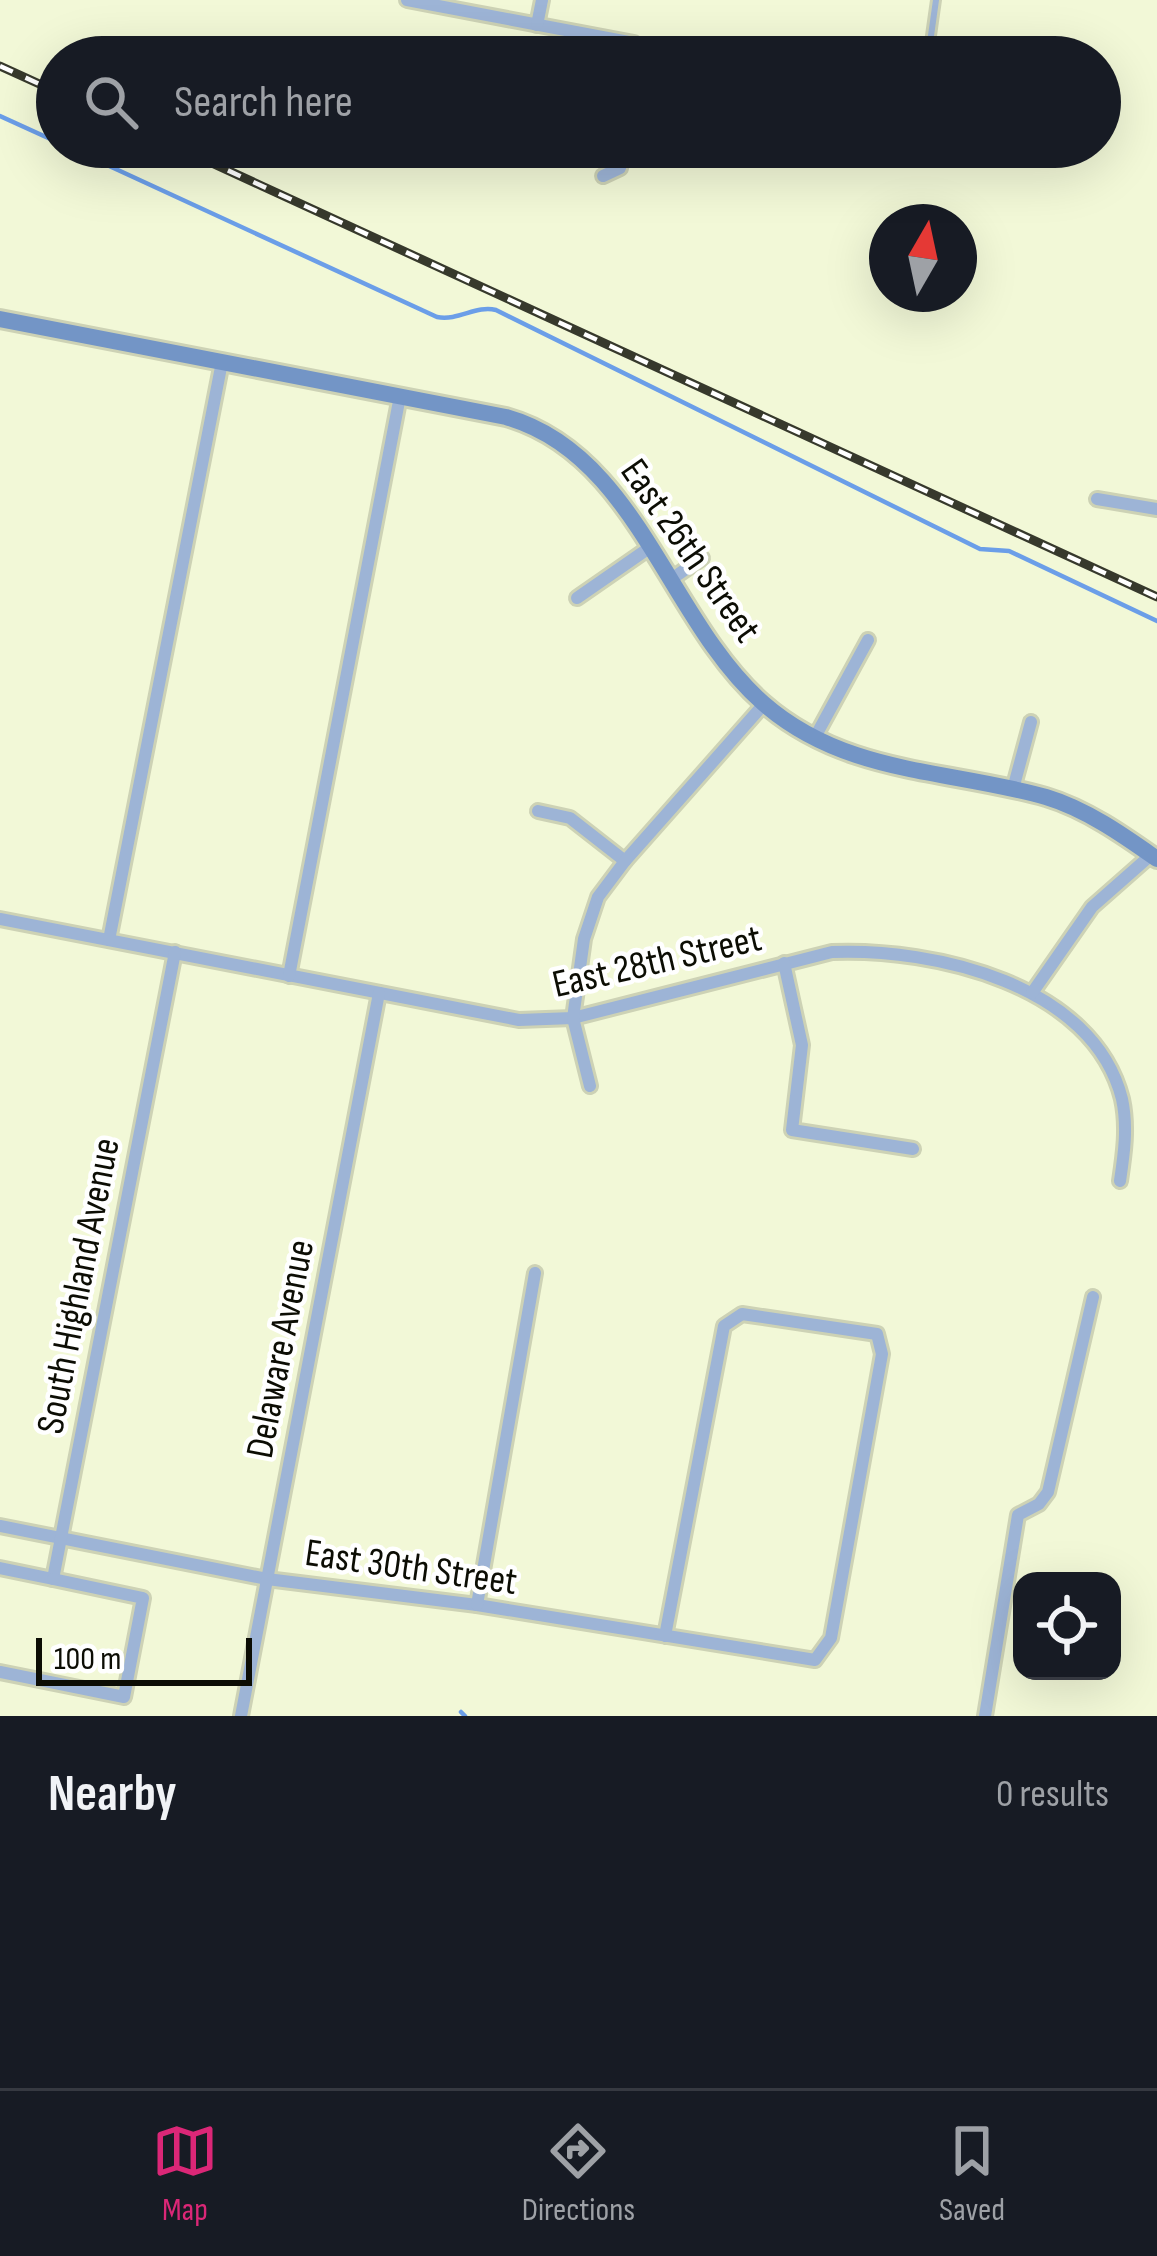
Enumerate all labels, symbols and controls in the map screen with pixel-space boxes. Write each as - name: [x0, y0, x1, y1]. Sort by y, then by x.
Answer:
- search box: [36, 36, 1121, 168]
- icon: search: [78, 69, 144, 135]
- text: Search here: [174, 75, 353, 130]
- north arrow: [869, 204, 977, 312]
- street label: East 26th Street: [610, 450, 770, 652]
- street label: East 28th Street: [548, 915, 766, 1009]
- street label: South Highland Avenue: [27, 1134, 131, 1438]
- street label: Delaware Avenue: [237, 1236, 325, 1462]
- street label: East 30th Street: [302, 1530, 520, 1606]
- map controls: [1013, 1572, 1121, 1680]
- button: locate: [1013, 1572, 1121, 1680]
- scale bar: [36, 1632, 252, 1685]
- text: 100 m: [54, 1639, 121, 1679]
- text: Nearby: [48, 1764, 177, 1825]
- text: 0 results: [996, 1771, 1109, 1818]
- tab: Map: [152, 2118, 218, 2230]
- tab: Directions: [522, 2118, 635, 2230]
- tab: Saved: [939, 2118, 1005, 2230]

